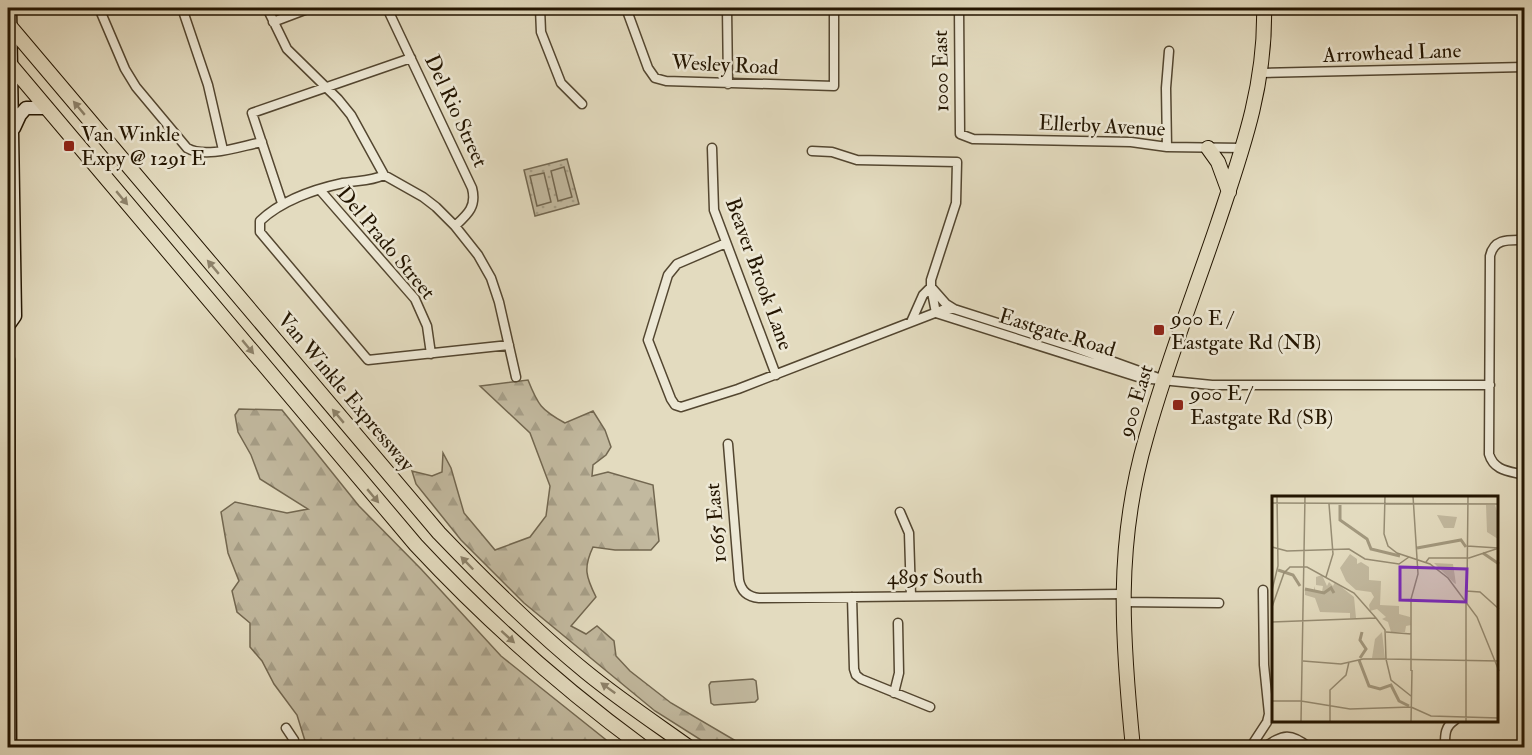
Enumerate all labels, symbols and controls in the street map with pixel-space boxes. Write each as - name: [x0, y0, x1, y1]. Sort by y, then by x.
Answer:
- street label: 1000 East: [927, 30, 955, 112]
- street label: Arrowhead Lane: [1321, 37, 1462, 69]
- street label: Wesley Road: [670, 49, 780, 81]
- street label: Del Rio Street: [418, 50, 494, 172]
- one-way arrow: [72, 100, 85, 116]
- street label: Ellerby Avenue: [1038, 109, 1166, 143]
- place label: Van Winkle Expy @ 1291 E: [81, 121, 206, 172]
- marker: Van Winkle Expy @ 1291 E: [62, 139, 76, 153]
- street label: Del Prado Street: [331, 181, 441, 305]
- one-way arrow: [115, 190, 128, 205]
- street label: Beaver Brook Lane: [719, 194, 799, 354]
- one-way arrow: [207, 260, 220, 275]
- street label: Eastgate Road: [995, 302, 1119, 364]
- place label: 900 E / Eastgate Rd (NB): [1169, 305, 1321, 356]
- street label: Van Winkle Expressway: [271, 307, 421, 478]
- marker: 900 E / Eastgate Rd (NB): [1152, 323, 1166, 337]
- one-way arrow: [241, 339, 254, 355]
- street label: 900 East: [1112, 361, 1160, 442]
- place label: 900 E / Eastgate Rd (SB): [1188, 380, 1333, 431]
- marker: 900 E / Eastgate Rd (SB): [1171, 398, 1185, 412]
- one-way arrow: [332, 408, 345, 424]
- street label: 1065 East: [699, 482, 733, 564]
- one-way arrow: [366, 488, 379, 503]
- inset map: [1272, 496, 1499, 722]
- one-way arrow: [461, 556, 475, 570]
- street label: 4895 South: [887, 563, 983, 591]
- one-way arrow: [500, 630, 515, 644]
- one-way arrow: [600, 683, 615, 695]

